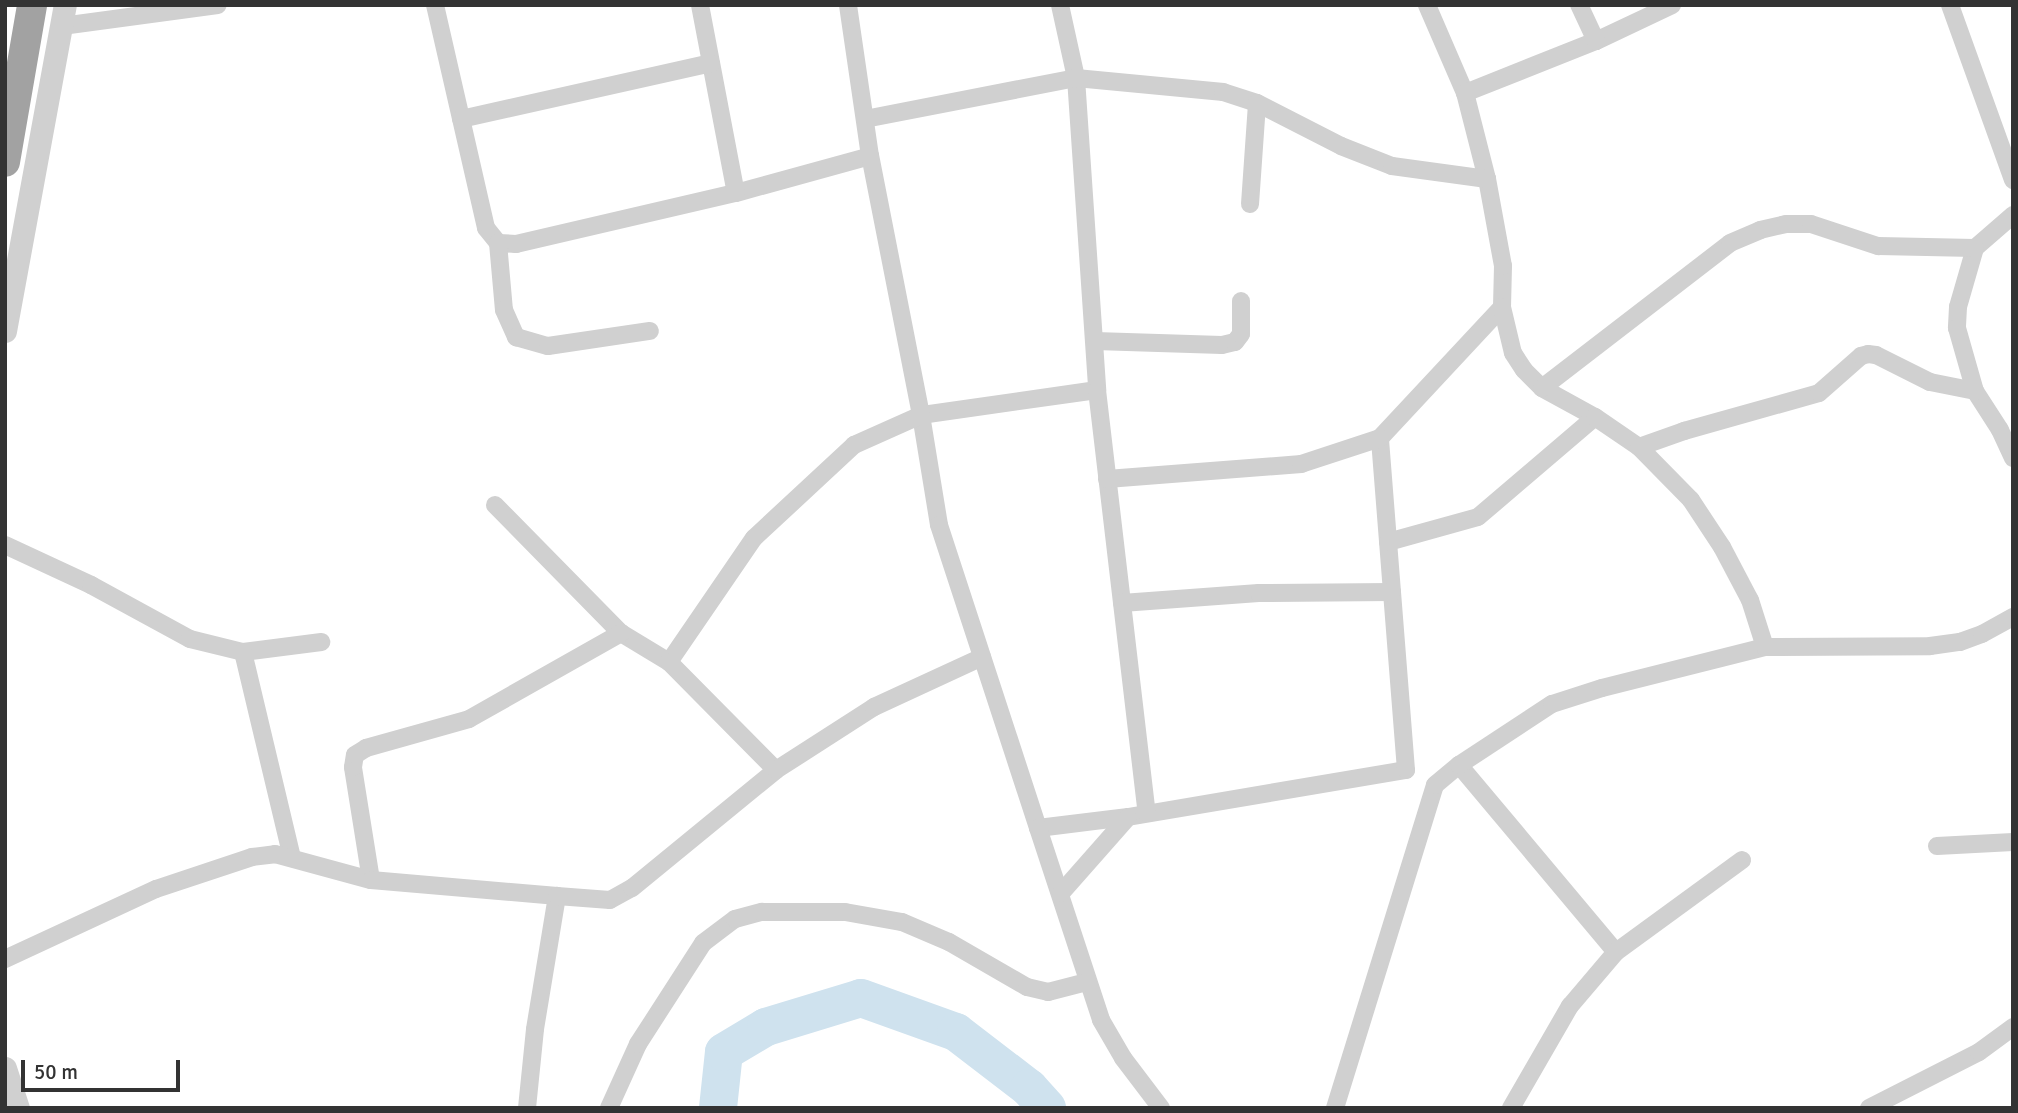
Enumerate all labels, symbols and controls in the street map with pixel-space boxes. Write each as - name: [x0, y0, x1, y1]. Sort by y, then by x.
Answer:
- scale bar: [24, 1046, 184, 1090]
- text: 50 m: [34, 1059, 78, 1085]

